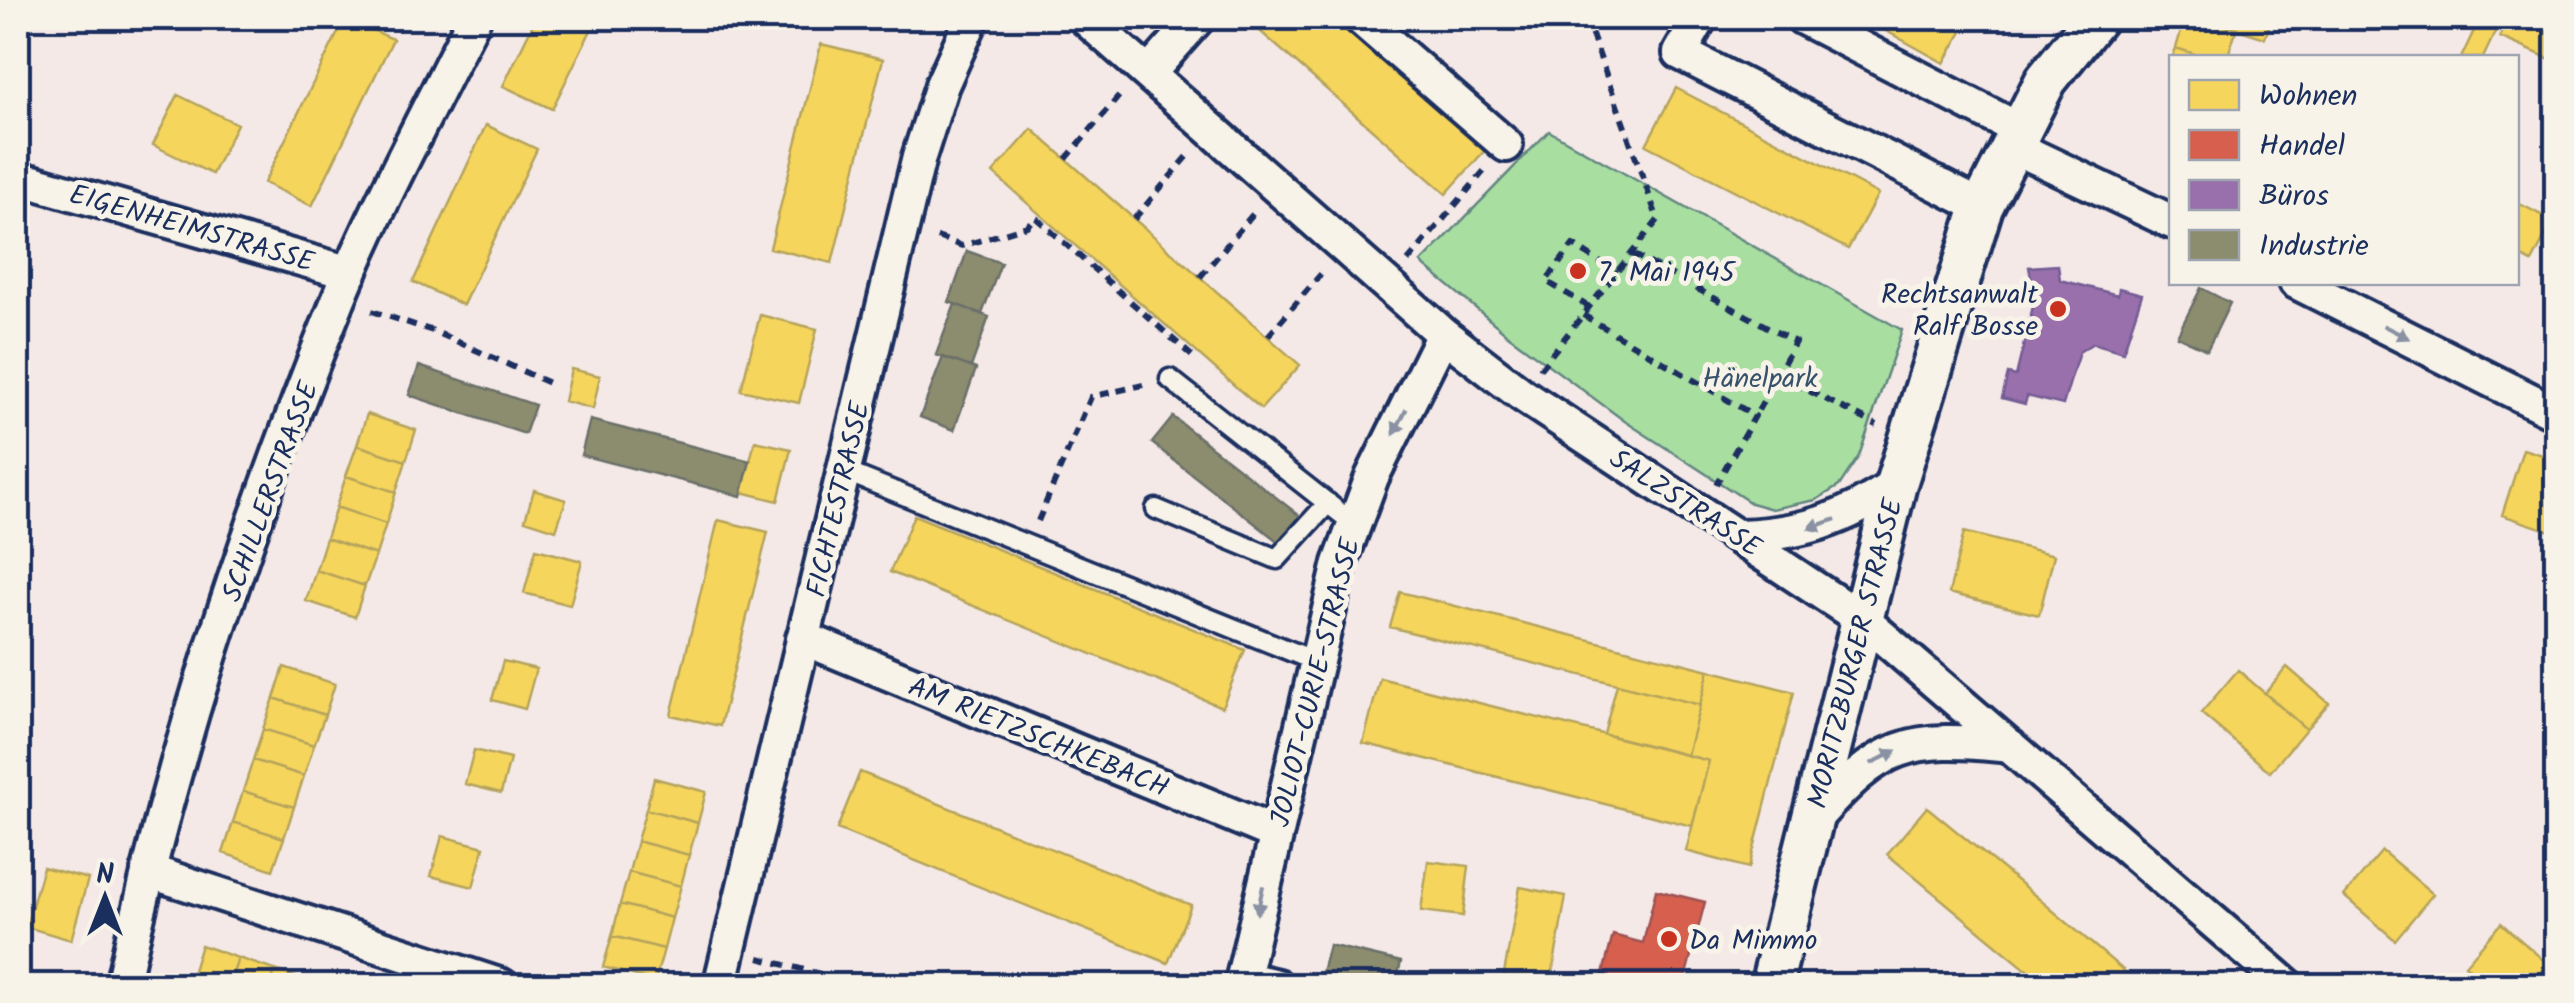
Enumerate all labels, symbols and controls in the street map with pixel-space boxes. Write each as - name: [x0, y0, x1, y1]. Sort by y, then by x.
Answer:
- legend: [2169, 55, 2519, 285]
- text: Wohnen: [2259, 73, 2358, 121]
- text: Handel: [2259, 123, 2345, 171]
- street label: EIGENHEIMSTRASSE: [64, 173, 320, 286]
- text: Büros: [2259, 173, 2329, 221]
- text: Industrie: [2259, 223, 2369, 271]
- place label: 7. Mai 1945: [1598, 251, 1737, 296]
- marker: 7. Mai 1945: [1567, 260, 1589, 282]
- place label: Rechtsanwalt Ralf Bosse: [1881, 273, 2039, 350]
- marker: Rechtsanwalt Ralf Bosse: [2047, 298, 2069, 320]
- one-way arrow: [2381, 323, 2410, 340]
- park label: Hänelpark: [1702, 357, 1819, 402]
- street label: SCHILLERSTRASSE: [211, 375, 332, 608]
- street label: FICHTESTRASSE: [795, 397, 884, 602]
- one-way arrow: [1391, 407, 1408, 436]
- street label: SALZSTRASSE: [1599, 438, 1770, 571]
- street label: MORITZBURGER STRASSE: [1796, 493, 1917, 813]
- one-way arrow: [1807, 518, 1837, 533]
- street label: JOLIOT-CURIE-STRASSE: [1259, 533, 1374, 832]
- street label: AM RIETZSCHKEBACH: [901, 665, 1175, 811]
- one-way arrow: [1869, 748, 1898, 765]
- north arrow: [55, 848, 155, 948]
- text: N: [96, 853, 114, 898]
- one-way arrow: [1252, 885, 1267, 916]
- place label: Da Mimmo: [1689, 919, 1817, 964]
- marker: Da Mimmo: [1658, 928, 1680, 950]

